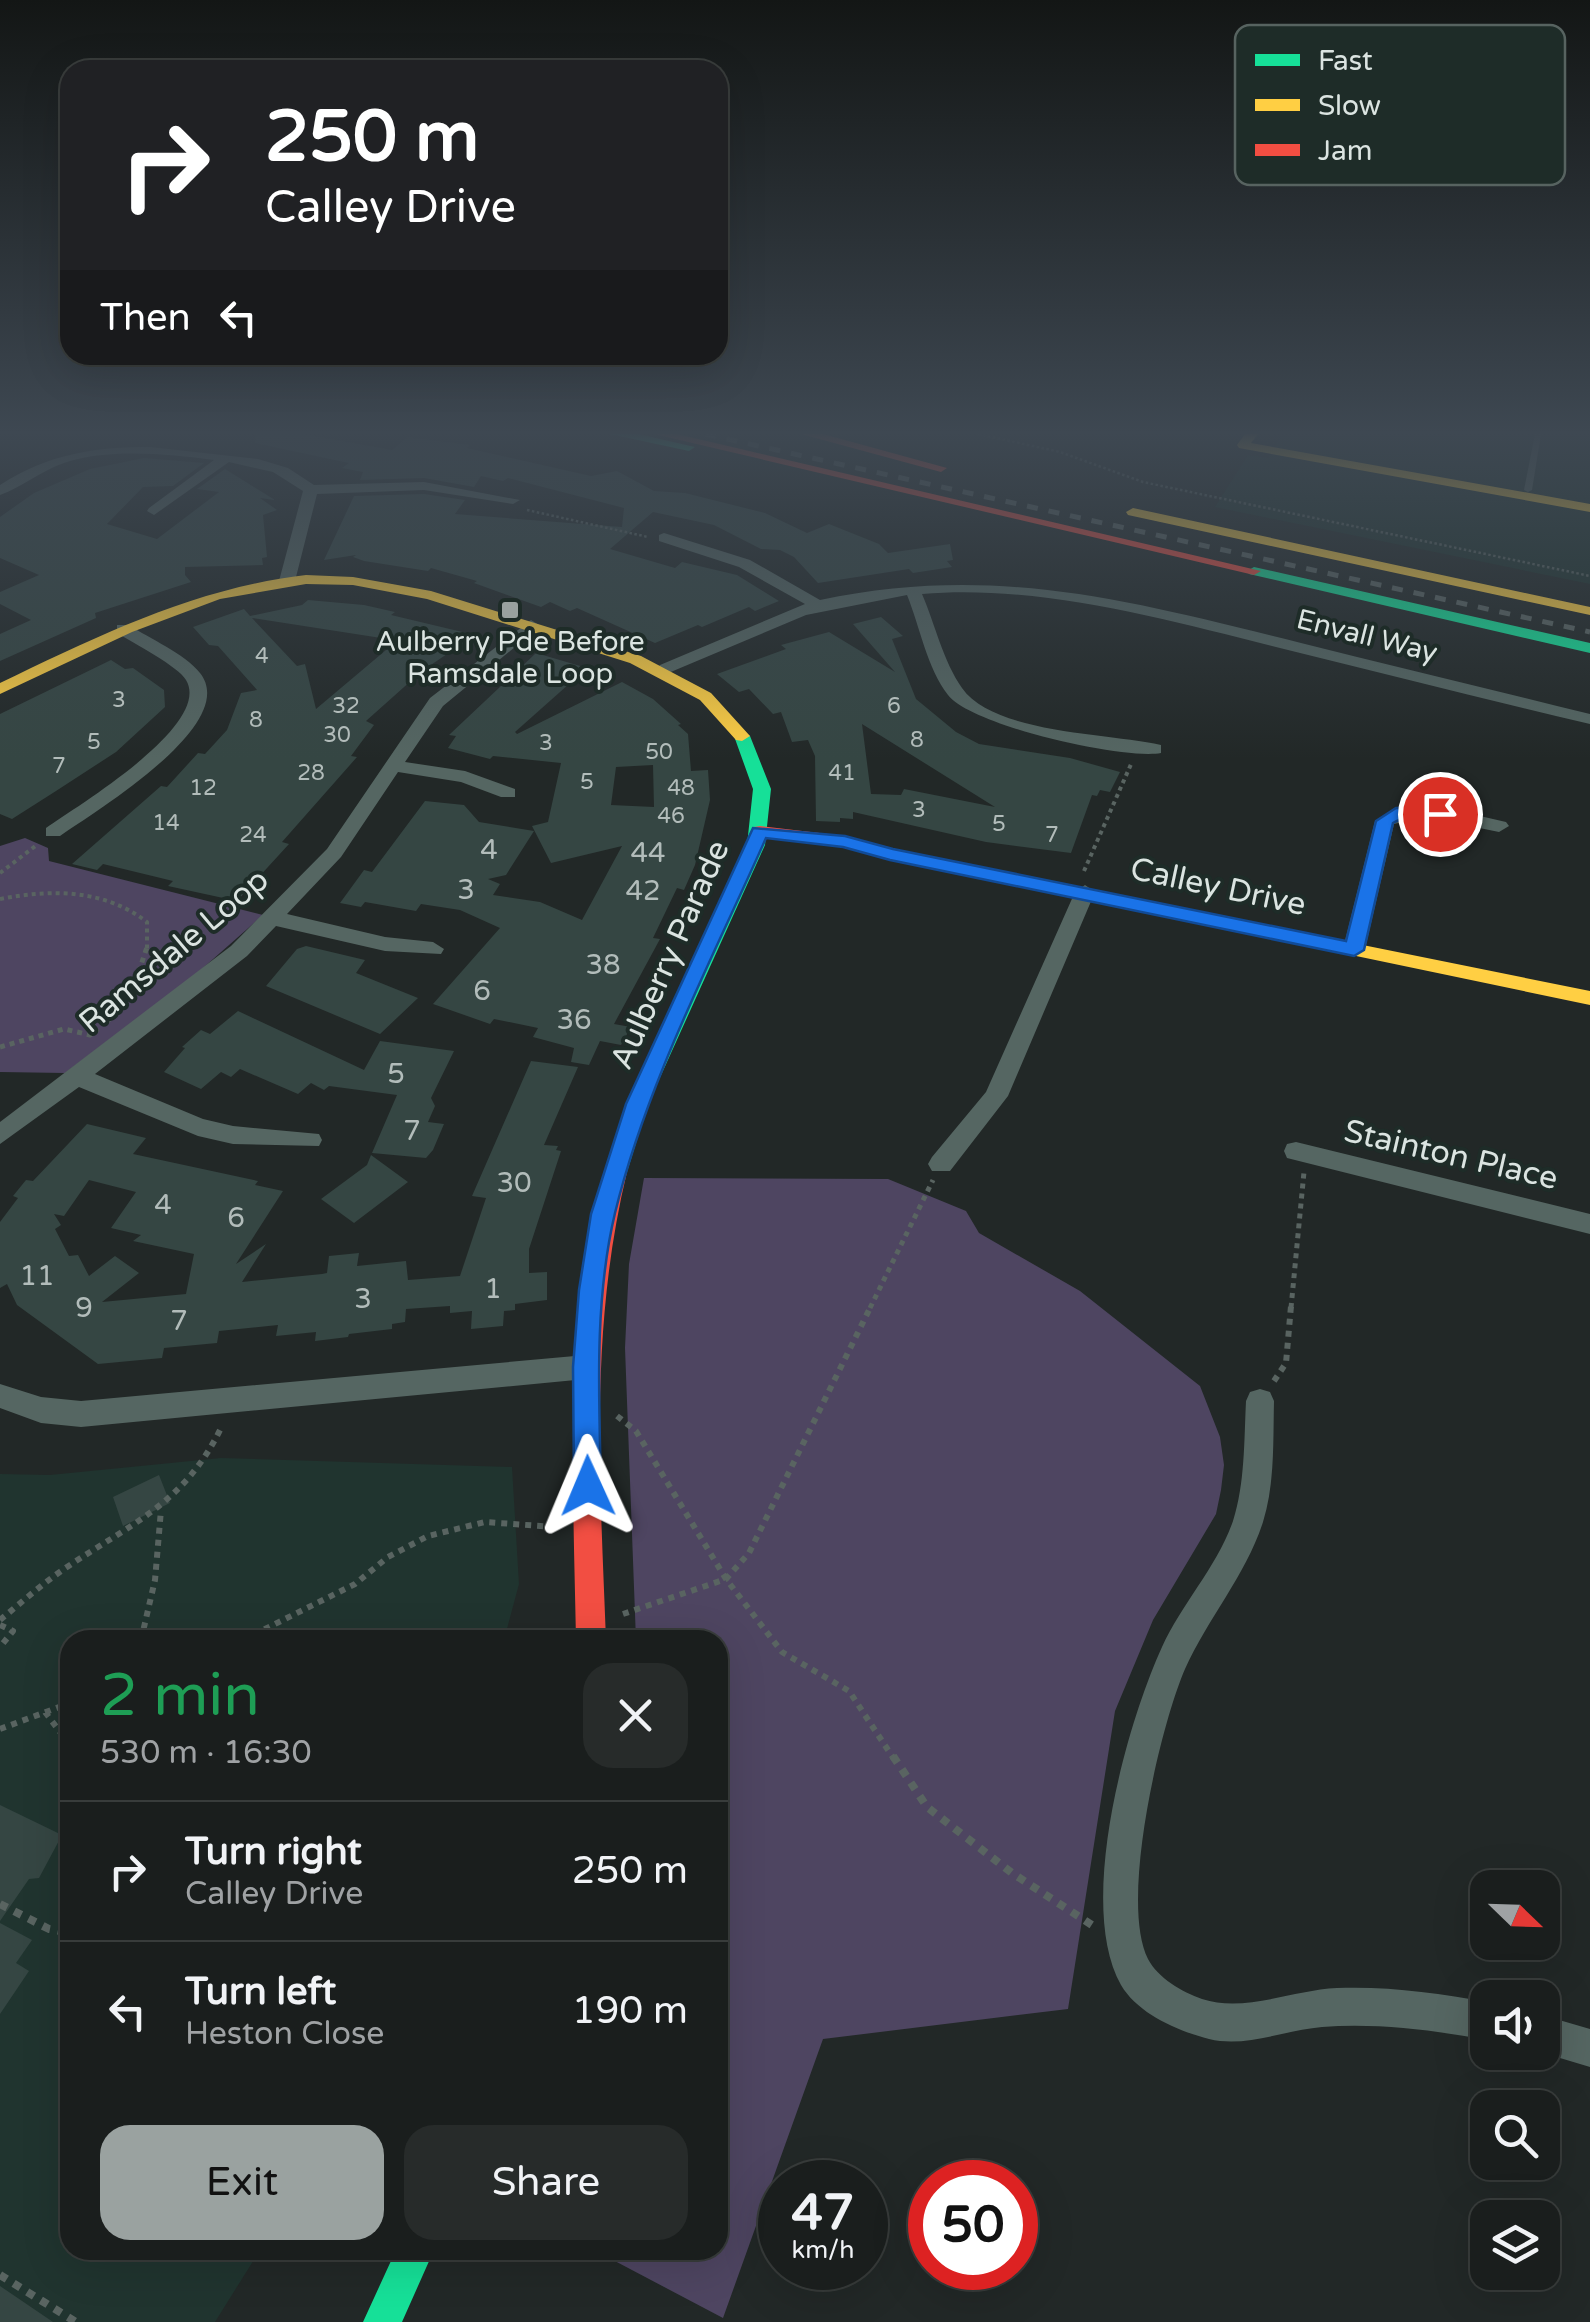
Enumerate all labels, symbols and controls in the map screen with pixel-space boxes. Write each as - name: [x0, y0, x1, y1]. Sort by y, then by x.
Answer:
- legend: [1235, 25, 1565, 185]
- text: Fast: [1318, 44, 1373, 78]
- text: Slow: [1318, 89, 1381, 123]
- text: 250 m: [265, 96, 479, 180]
- icon: right: [100, 100, 230, 230]
- text: Jam: [1318, 134, 1373, 168]
- text: Calley Drive: [265, 181, 516, 235]
- icon: left: [211, 290, 266, 345]
- text: Then: [100, 295, 191, 341]
- marker: Aulberry Pde Before Ramsdale Loop: [499, 599, 521, 621]
- street label: Envall Way: [1293, 602, 1441, 670]
- place label: Aulberry Pde Before Ramsdale Loop: [375, 625, 645, 691]
- house number: 4: [255, 643, 269, 669]
- house number: 3: [112, 687, 126, 713]
- house number: 32: [332, 693, 360, 719]
- house number: 6: [887, 693, 901, 719]
- house number: 8: [249, 707, 263, 733]
- house number: 30: [323, 722, 351, 748]
- house number: 8: [910, 727, 924, 753]
- house number: 5: [87, 729, 101, 755]
- house number: 3: [539, 730, 553, 756]
- house number: 50: [645, 739, 673, 765]
- house number: 7: [52, 753, 66, 779]
- house number: 28: [297, 760, 325, 786]
- house number: 41: [828, 760, 856, 786]
- house number: 5: [580, 769, 594, 795]
- pin: [1398, 772, 1483, 857]
- house number: 12: [189, 775, 217, 801]
- house number: 48: [667, 775, 695, 801]
- icon: arrive: [1413, 787, 1468, 842]
- house number: 3: [912, 797, 926, 823]
- house number: 46: [657, 803, 685, 829]
- house number: 14: [152, 810, 180, 836]
- house number: 5: [992, 811, 1006, 837]
- house number: 24: [239, 822, 267, 848]
- house number: 7: [1045, 822, 1059, 848]
- house number: 4: [480, 833, 498, 867]
- street label: Aulberry Parade: [603, 835, 737, 1075]
- house number: 44: [630, 836, 666, 870]
- street label: Calley Drive: [1127, 850, 1309, 924]
- street label: Ramsdale Loop: [72, 861, 276, 1041]
- house number: 3: [457, 873, 475, 907]
- house number: 42: [625, 874, 661, 908]
- house number: 38: [585, 948, 621, 982]
- house number: 6: [473, 974, 491, 1008]
- house number: 36: [556, 1003, 592, 1037]
- house number: 5: [387, 1057, 405, 1091]
- street label: Stainton Place: [1341, 1112, 1561, 1198]
- house number: 7: [403, 1114, 421, 1148]
- house number: 30: [496, 1166, 532, 1200]
- house number: 4: [154, 1188, 172, 1222]
- house number: 6: [227, 1201, 245, 1235]
- house number: 11: [19, 1259, 55, 1293]
- house number: 1: [484, 1272, 502, 1306]
- house number: 3: [354, 1282, 372, 1316]
- house number: 9: [75, 1291, 93, 1325]
- house number: 7: [170, 1304, 188, 1338]
- position arrow: [536, 1434, 640, 1538]
- text: 2 min: [100, 1660, 260, 1732]
- button: close: [583, 1663, 688, 1768]
- text: 530 m · 16:30: [100, 1734, 312, 1772]
- text: Turn right: [185, 1829, 362, 1875]
- icon: right: [100, 1844, 155, 1899]
- text: 250 m: [572, 1848, 688, 1894]
- north arrow: [1470, 1870, 1560, 1960]
- map controls: [1470, 1870, 1560, 2290]
- text: Calley Drive: [185, 1875, 363, 1913]
- text: Turn left: [185, 1969, 336, 2015]
- button: sound: [1470, 1980, 1560, 2070]
- icon: left: [100, 1984, 155, 2039]
- text: 190 m: [572, 1988, 688, 2034]
- text: Heston Close: [185, 2015, 384, 2053]
- button: search: [1470, 2090, 1560, 2180]
- button: Exit: [100, 2125, 384, 2240]
- button: Share: [404, 2125, 688, 2240]
- speed limit sign: 50: [908, 2160, 1038, 2290]
- text: 47: [792, 2183, 854, 2243]
- button: layers: [1470, 2200, 1560, 2290]
- text: km/h: [792, 2235, 854, 2265]

